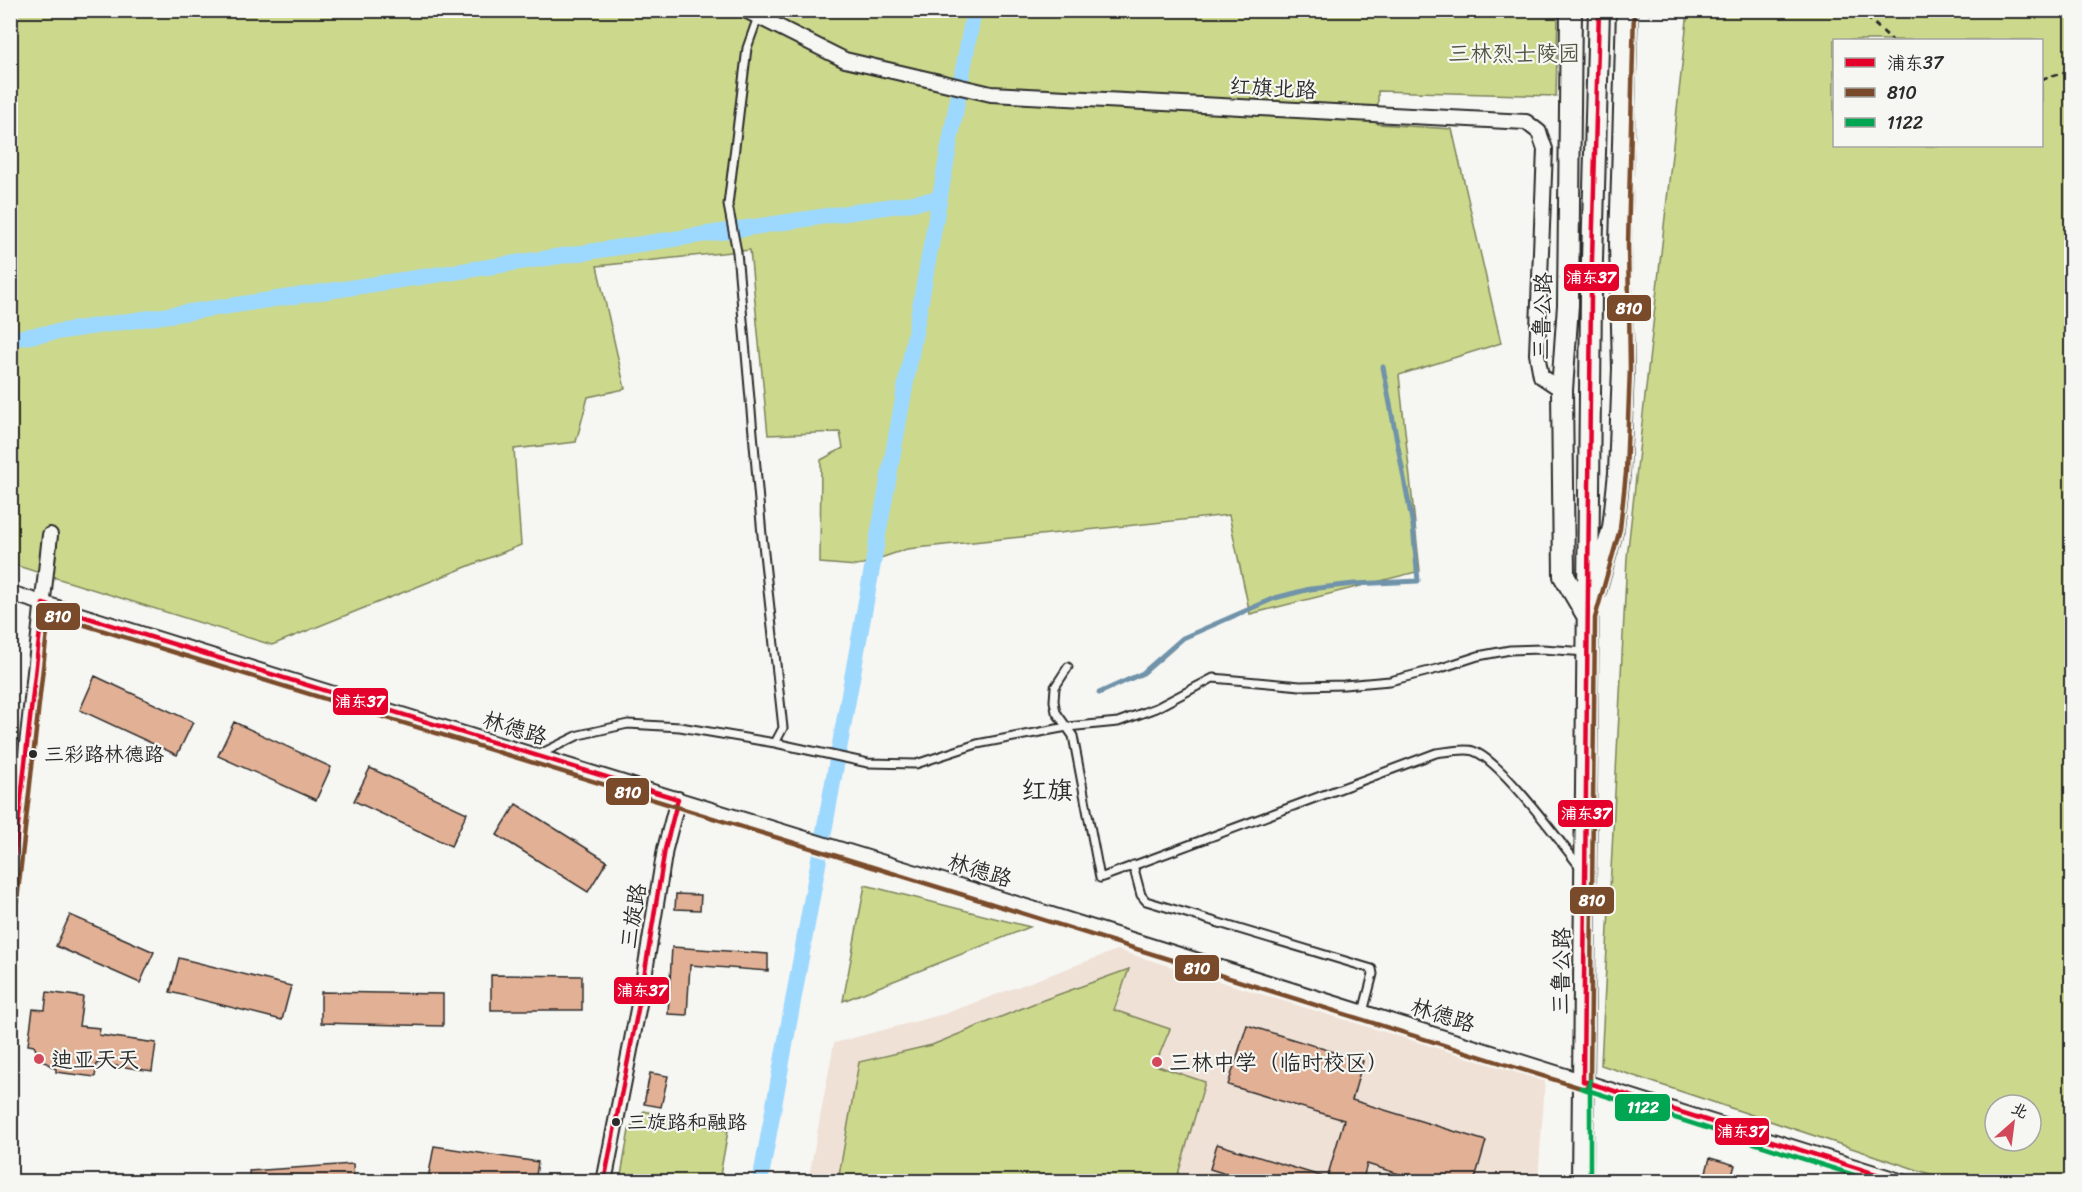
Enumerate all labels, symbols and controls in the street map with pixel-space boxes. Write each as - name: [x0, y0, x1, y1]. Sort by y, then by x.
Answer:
- park label: 三林烈士陵园: [1448, 34, 1580, 73]
- legend: [1833, 39, 2043, 147]
- text: 浦东37: [1887, 47, 1945, 79]
- street label: 红旗北路: [1228, 66, 1318, 110]
- text: 810: [1887, 77, 1917, 109]
- text: 1122: [1887, 107, 1923, 139]
- line badge: 浦东37: [1563, 263, 1620, 292]
- text: 浦东37: [1566, 263, 1618, 292]
- street label: 三鲁公路: [1521, 271, 1563, 361]
- line badge: 810: [1606, 294, 1652, 322]
- text: 810: [1615, 294, 1642, 323]
- line badge: 810: [35, 602, 81, 631]
- text: 810: [44, 602, 71, 631]
- line badge: 浦东37: [332, 687, 389, 716]
- text: 浦东37: [335, 687, 387, 716]
- street label: 林德路: [478, 700, 552, 756]
- place label: 三彩路林德路: [44, 737, 165, 772]
- marker: 三彩路林德路: [27, 748, 39, 760]
- district label: 红旗: [1021, 767, 1073, 813]
- line badge: 810: [605, 777, 650, 806]
- text: 810: [614, 778, 641, 807]
- line badge: 浦东37: [1557, 799, 1614, 828]
- text: 浦东37: [1561, 799, 1613, 828]
- street label: 林德路: [943, 842, 1017, 898]
- street label: 三旋路: [609, 880, 657, 952]
- line badge: 810: [1569, 886, 1615, 915]
- text: 810: [1578, 886, 1605, 915]
- street label: 三鲁公路: [1541, 927, 1581, 1015]
- line badge: 810: [1174, 954, 1220, 982]
- text: 810: [1183, 954, 1210, 983]
- line badge: 浦东37: [613, 976, 670, 1005]
- text: 浦东37: [617, 976, 669, 1005]
- street label: 林德路: [1406, 987, 1480, 1043]
- place label: 迪亚天天: [51, 1040, 139, 1079]
- place label: 三林中学（临时校区）: [1169, 1043, 1389, 1082]
- marker: 迪亚天天: [32, 1052, 46, 1066]
- marker: 三林中学（临时校区）: [1150, 1055, 1164, 1069]
- line badge: 1122: [1614, 1093, 1671, 1122]
- text: 1122: [1627, 1093, 1660, 1122]
- north arrow: [1983, 1093, 2043, 1153]
- text: 北: [2006, 1094, 2034, 1127]
- place label: 三旋路和融路: [627, 1105, 748, 1140]
- marker: 三旋路和融路: [610, 1116, 622, 1128]
- line badge: 浦东37: [1714, 1117, 1770, 1146]
- text: 浦东37: [1717, 1117, 1769, 1146]

